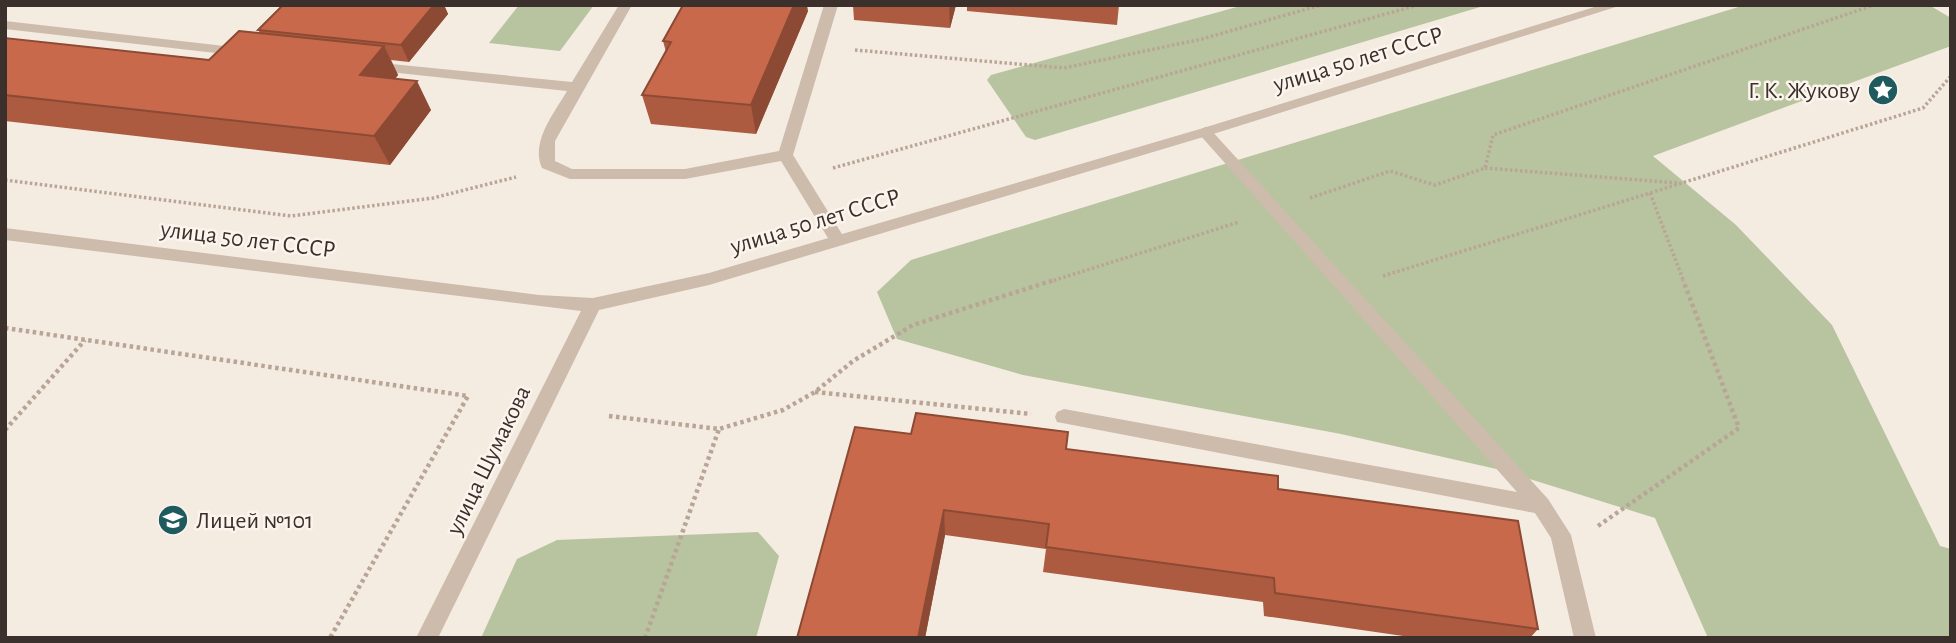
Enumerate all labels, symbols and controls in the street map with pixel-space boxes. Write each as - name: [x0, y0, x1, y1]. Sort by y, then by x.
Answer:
- street label: улица 50 лет СССР: [1270, 23, 1446, 97]
- place icon: Г. К. Жукову: [1866, 73, 1900, 107]
- place label: Г. К. Жукову: [1748, 79, 1861, 103]
- street label: улица 50 лет СССР: [727, 185, 903, 259]
- street label: улица 50 лет СССР: [158, 217, 337, 263]
- street label: улица Шумакова: [442, 382, 535, 540]
- school or university icon: Лицей №101: [156, 503, 190, 537]
- place label: Лицей №101: [196, 509, 313, 533]

